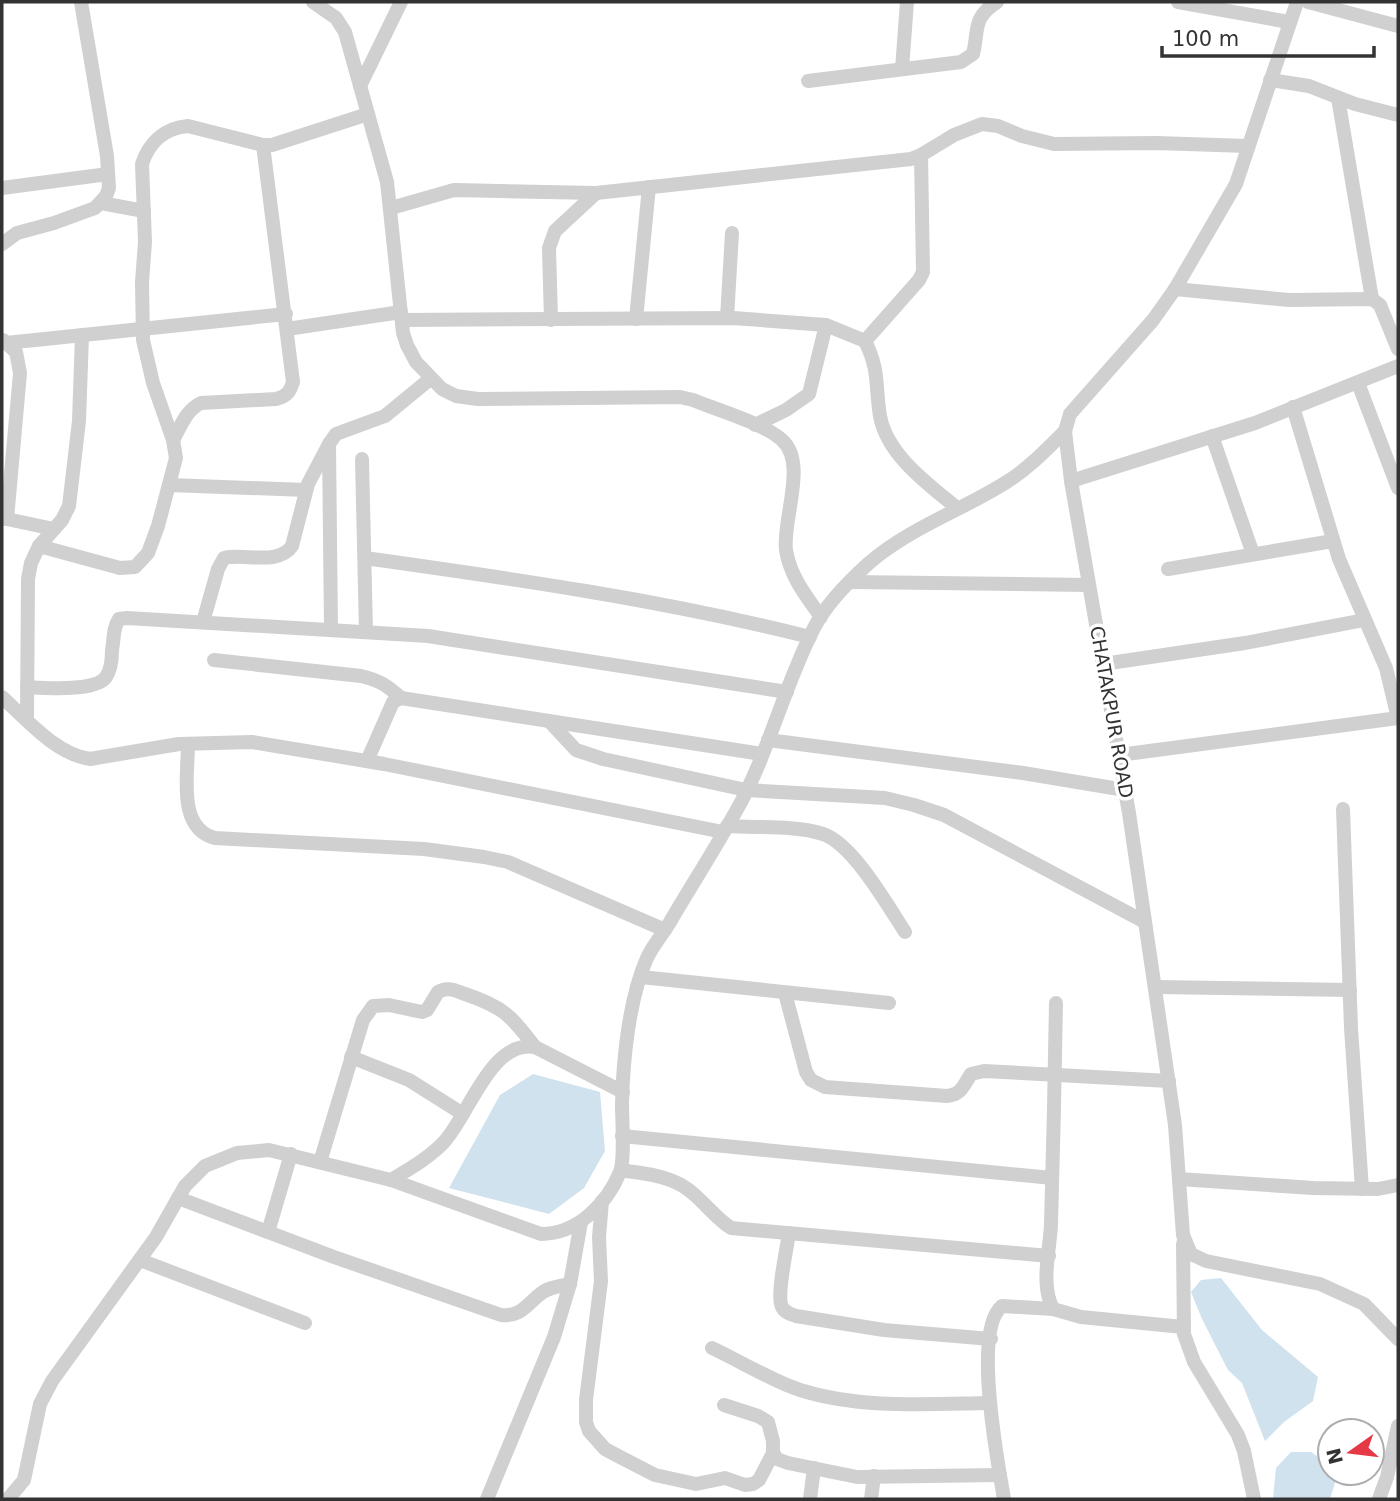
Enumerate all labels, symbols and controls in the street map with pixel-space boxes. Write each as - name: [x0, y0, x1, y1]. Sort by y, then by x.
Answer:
- scale bar: [1162, 14, 1374, 58]
- text: 100 m: [1172, 27, 1239, 51]
- street label: CHATAKPUR ROAD: [1086, 624, 1138, 800]
- north arrow: [1316, 1417, 1386, 1487]
- text: N: [1322, 1446, 1347, 1466]

